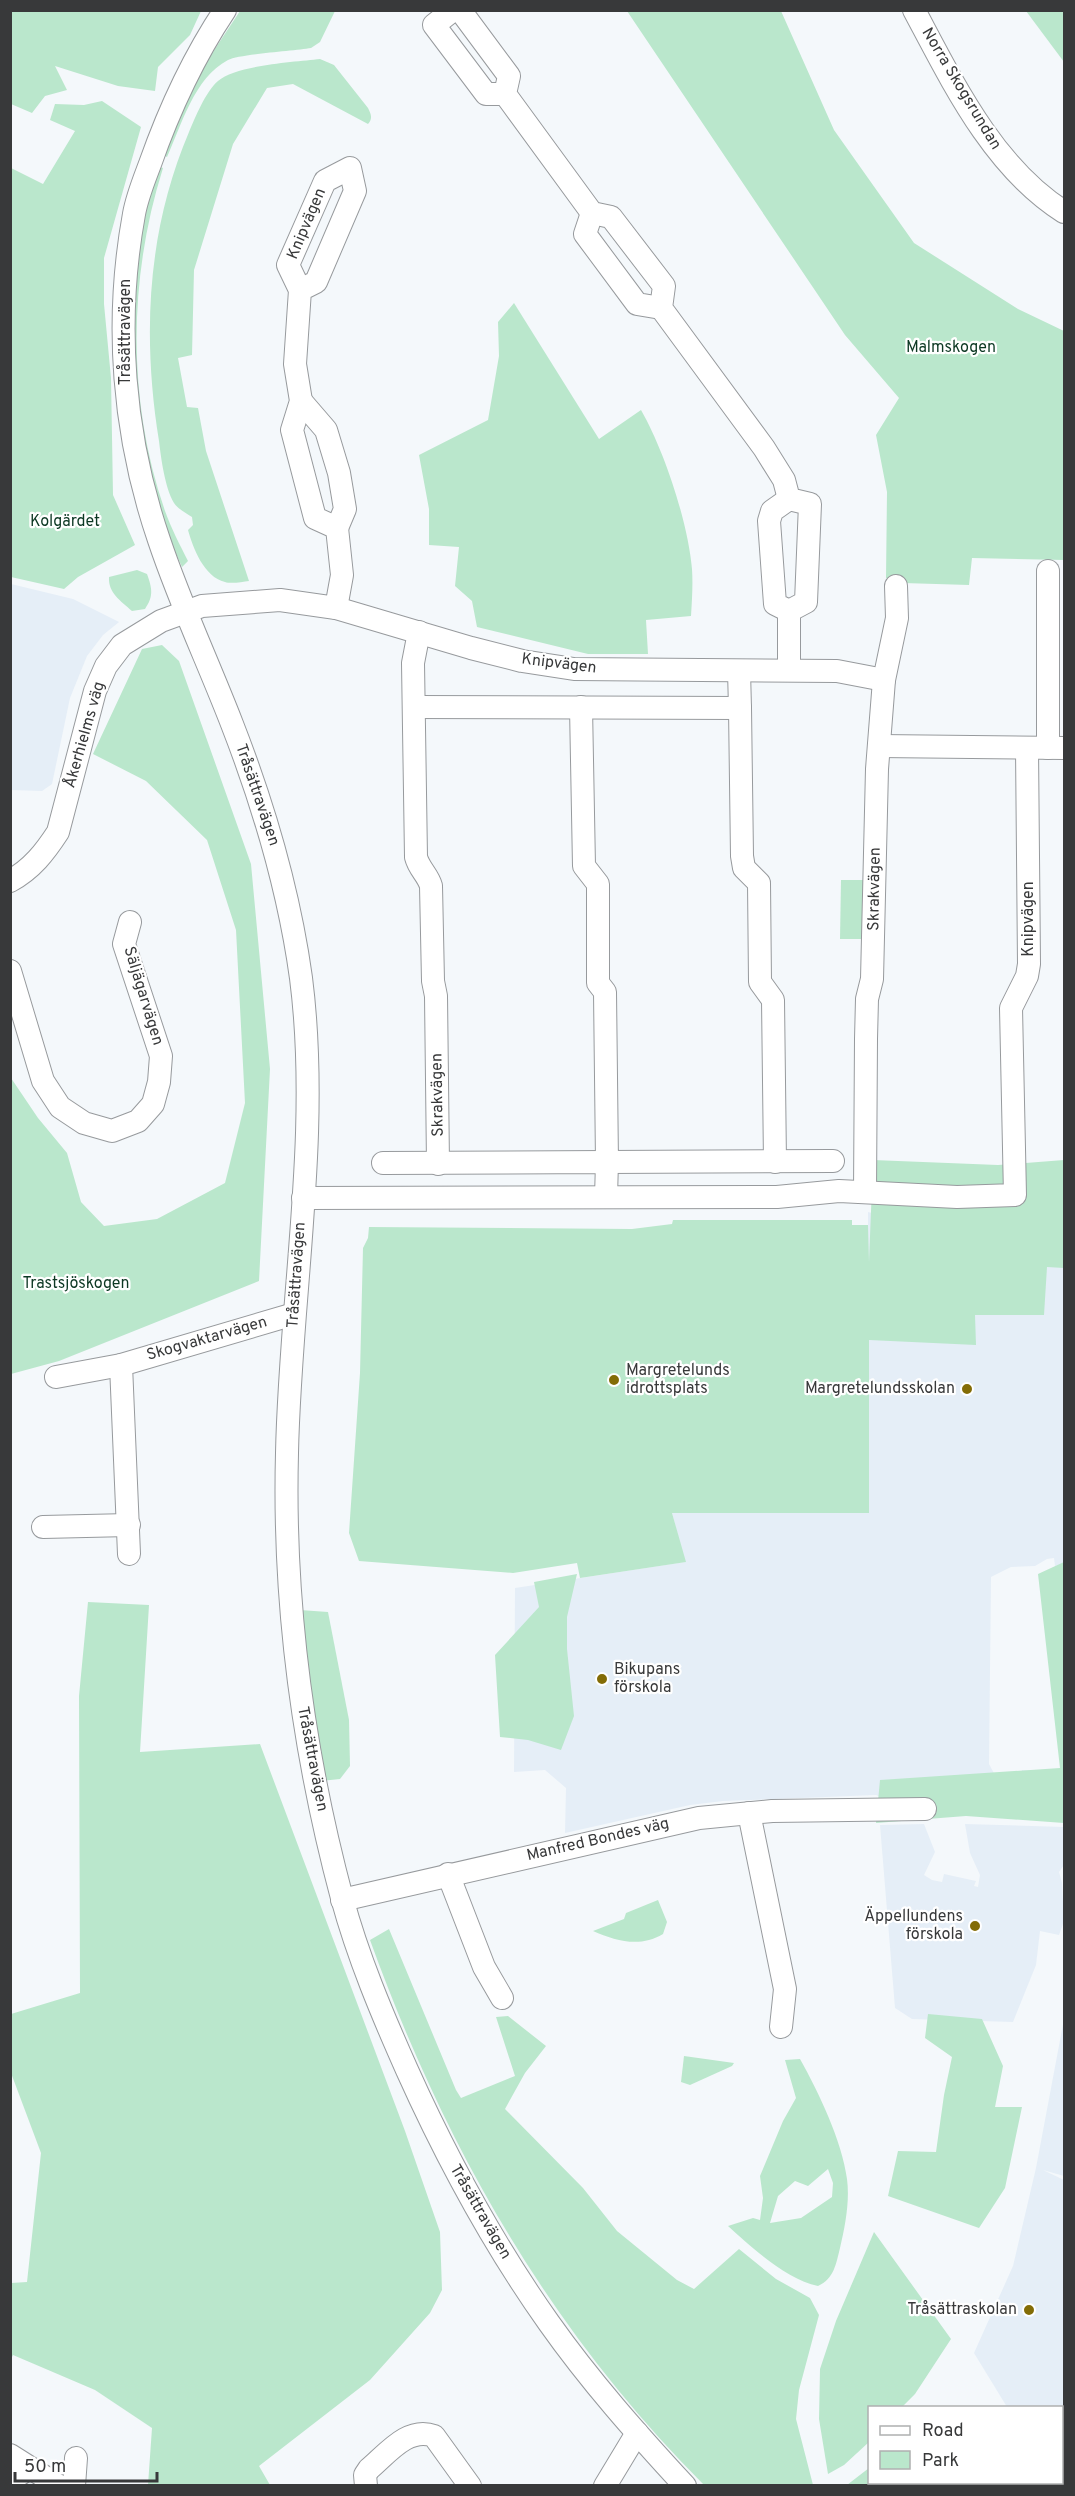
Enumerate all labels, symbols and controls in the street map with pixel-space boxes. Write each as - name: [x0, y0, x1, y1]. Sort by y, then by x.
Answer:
- street label: Norra Skogsrundan: [917, 24, 1005, 154]
- street label: Knipvägen: [283, 185, 331, 263]
- street label: Tråsättravägen: [116, 279, 136, 385]
- park label: Malmskogen: [906, 338, 996, 358]
- park label: Kolgärdet: [30, 512, 100, 532]
- street label: Knipvägen: [520, 649, 598, 679]
- street label: Åkerhielms väg: [59, 679, 110, 791]
- street label: Tråsättravägen: [230, 741, 284, 849]
- street label: Skrakvägen: [864, 847, 886, 931]
- street label: Knipvägen: [1019, 881, 1039, 957]
- street label: Säljägarvägen: [118, 944, 168, 1048]
- street label: Skrakvägen: [427, 1053, 449, 1137]
- street label: Tråsättravägen: [283, 1221, 311, 1329]
- park label: Trastsjöskogen: [22, 1274, 130, 1294]
- street label: Skogvaktarvägen: [144, 1312, 270, 1366]
- place label: Margretelunds idrottsplats: [626, 1361, 730, 1399]
- marker: Margretelunds idrottsplats: [607, 1373, 621, 1387]
- place label: Margretelundsskolan: [805, 1379, 955, 1399]
- marker: Margretelundsskolan: [960, 1382, 974, 1396]
- place label: Bikupans förskola: [614, 1660, 680, 1698]
- marker: Bikupans förskola: [595, 1672, 609, 1686]
- street label: Tråsättravägen: [292, 1705, 332, 1813]
- street label: Manfred Bondes väg: [525, 1814, 671, 1866]
- place label: Äppellundens förskola: [864, 1906, 963, 1945]
- marker: Äppellundens förskola: [968, 1919, 982, 1933]
- street label: Tråsättravägen: [445, 2161, 515, 2263]
- place label: Tråsättraskolan: [907, 2300, 1017, 2320]
- marker: Tråsättraskolan: [1022, 2303, 1036, 2317]
- legend: [868, 2406, 1063, 2484]
- text: Road: [922, 2420, 964, 2443]
- scale bar: [15, 2445, 158, 2483]
- text: Park: [922, 2450, 959, 2473]
- text: 50 m: [24, 2456, 66, 2479]

